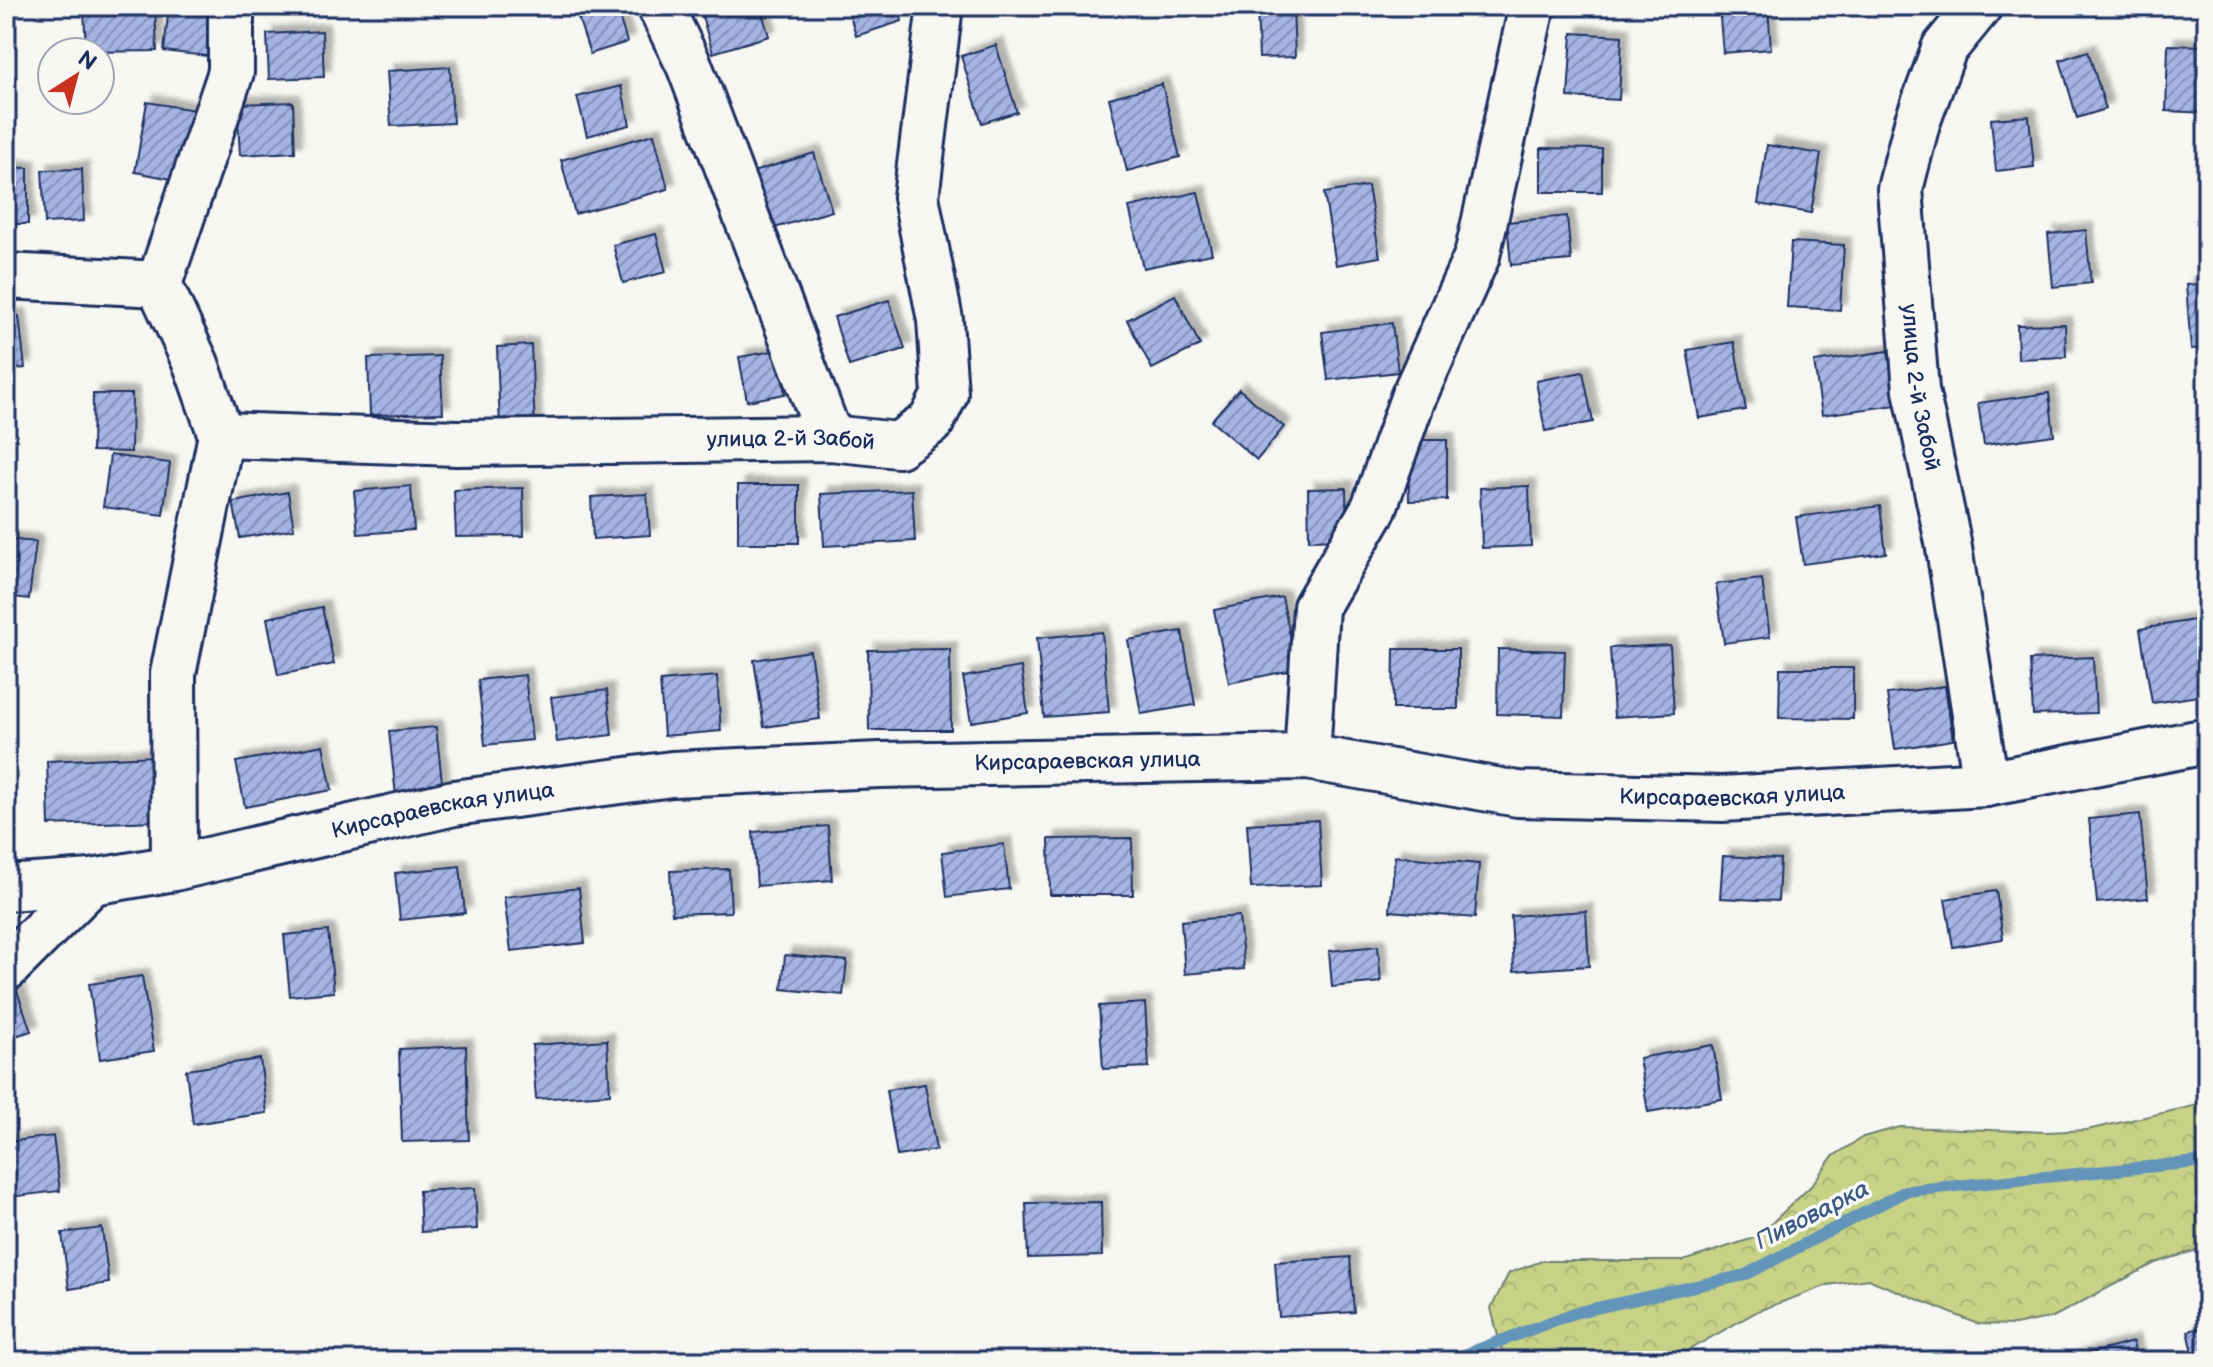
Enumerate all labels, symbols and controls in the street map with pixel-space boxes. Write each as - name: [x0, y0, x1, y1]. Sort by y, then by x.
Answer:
- north arrow: [36, 36, 116, 116]
- text: N: [72, 45, 101, 77]
- street label: улица 2-й Забой: [1896, 303, 1946, 473]
- street label: улица 2-й Забой: [706, 424, 876, 456]
- street label: Кирсараевская улица: [974, 745, 1201, 777]
- street label: Кирсараевская улица: [329, 776, 556, 844]
- street label: Кирсараевская улица: [1619, 779, 1846, 813]
- water label: Пивоварка: [1750, 1174, 1874, 1256]

